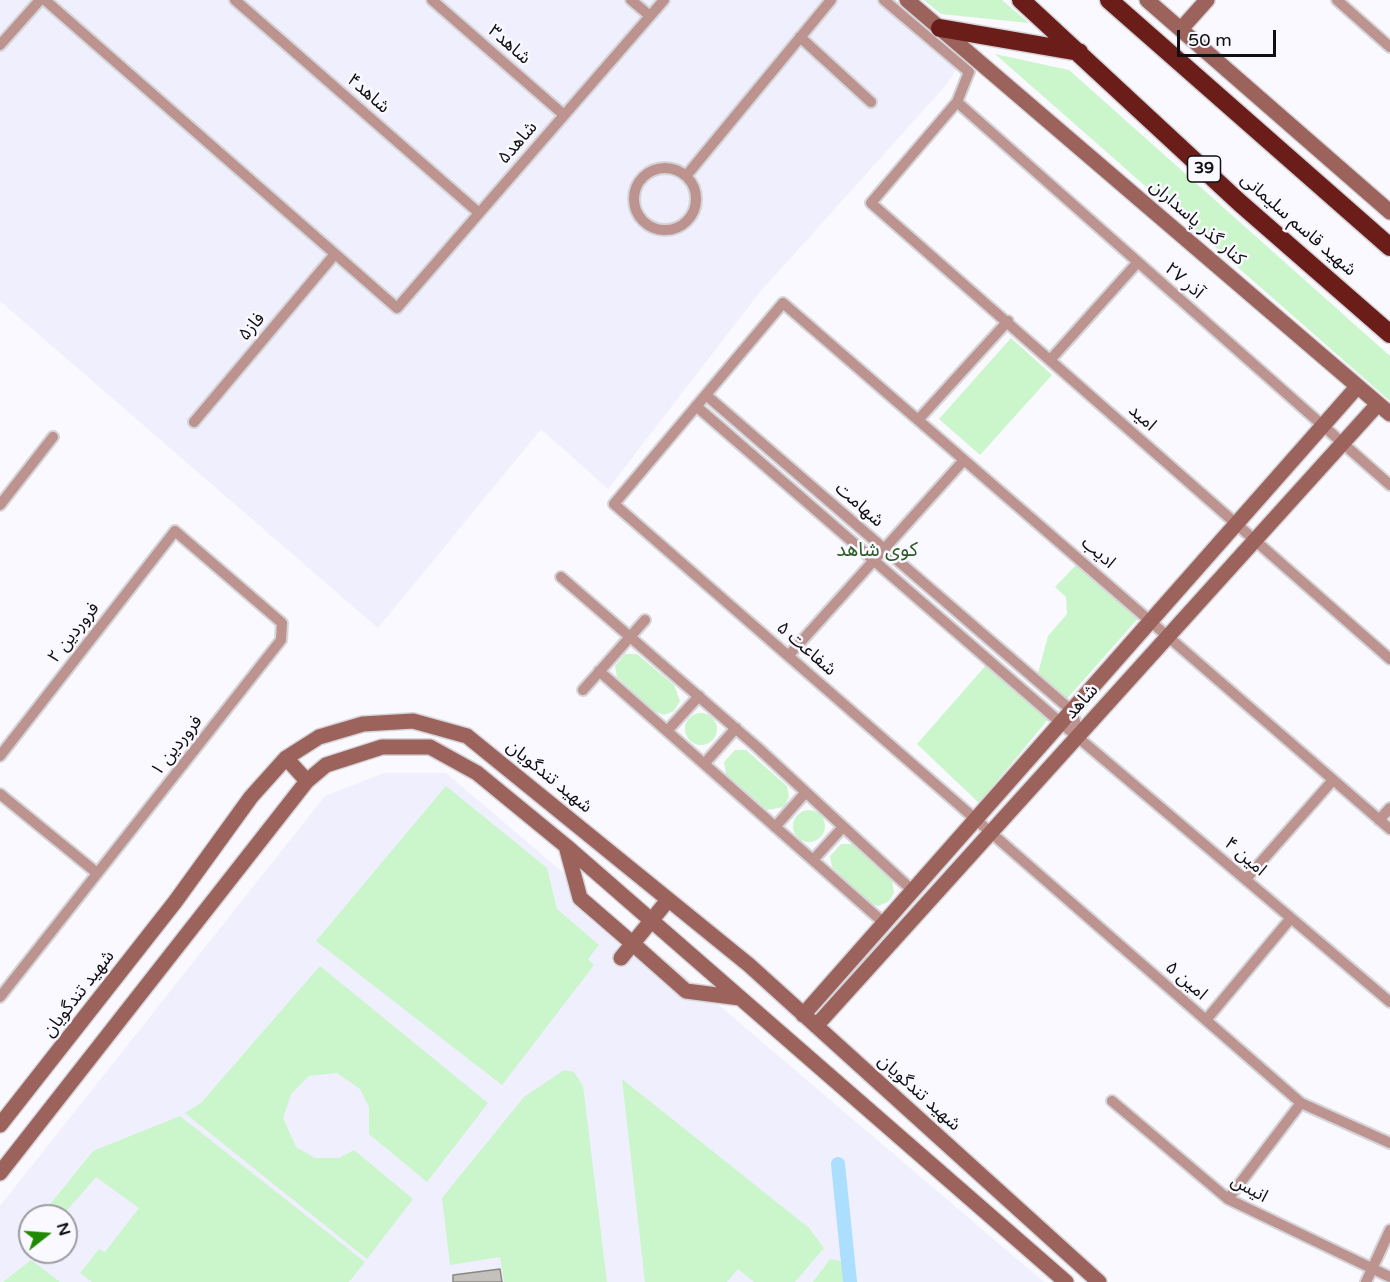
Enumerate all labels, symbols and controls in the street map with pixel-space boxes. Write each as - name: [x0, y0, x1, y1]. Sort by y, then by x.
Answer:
- scale bar: [1180, 18, 1279, 56]
- street label: شاهد۳: [483, 21, 535, 69]
- text: 50 m: [1188, 29, 1232, 51]
- street label: شاهد۴: [342, 70, 394, 118]
- street label: شاهد۵: [494, 117, 542, 169]
- road number: 39: [1188, 156, 1220, 182]
- street label: شهید قاسم سلیمانی: [1236, 169, 1360, 281]
- street label: کنار گذر پاسداران: [1145, 176, 1249, 270]
- street label: آذر ۲۷: [1160, 258, 1208, 304]
- street label: فاز۵: [234, 308, 270, 346]
- street label: امید: [1124, 400, 1160, 436]
- street label: شهامت: [830, 478, 888, 532]
- street label: ادیب: [1077, 532, 1119, 574]
- district label: کوی شاهد: [836, 539, 918, 563]
- street label: فروردین ۲: [44, 598, 104, 668]
- street label: شفاعت ۵: [772, 617, 840, 681]
- street label: شاهد: [1061, 680, 1103, 724]
- street label: فروردین ۱: [147, 711, 207, 781]
- street label: شهید تندگویان: [502, 736, 596, 818]
- street label: امین ۴: [1220, 833, 1270, 881]
- street label: شهید تندگویان: [38, 946, 120, 1042]
- street label: امین ۵: [1161, 957, 1211, 1005]
- street label: شهید تندگویان: [873, 1050, 965, 1136]
- street label: انیس: [1227, 1170, 1271, 1208]
- north arrow: [18, 1204, 78, 1264]
- text: N: [52, 1220, 75, 1238]

